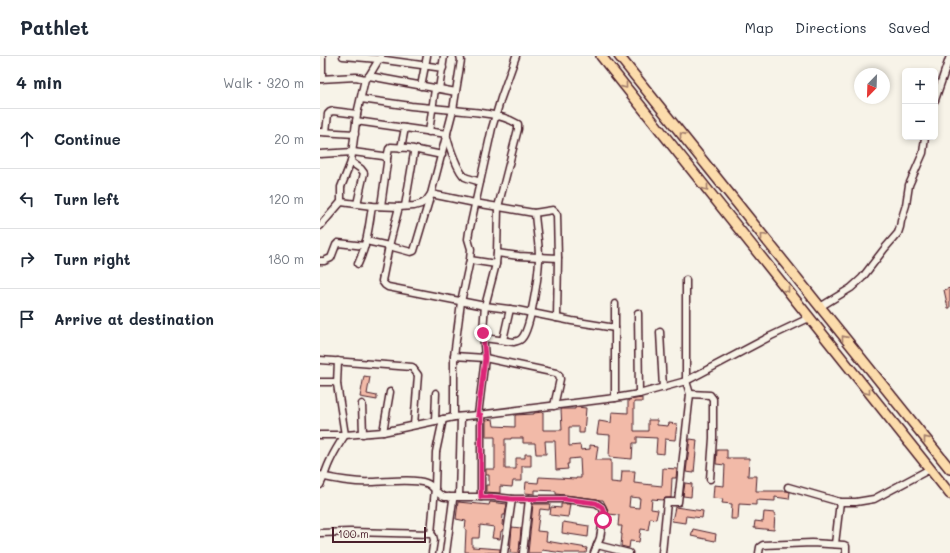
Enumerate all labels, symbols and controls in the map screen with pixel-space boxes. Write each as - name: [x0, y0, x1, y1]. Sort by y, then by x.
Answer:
- text: Pathlet: [20, 15, 89, 40]
- text: Map: [745, 18, 773, 37]
- text: Directions: [795, 18, 866, 37]
- text: Saved: [888, 18, 930, 37]
- north arrow: [854, 68, 890, 104]
- map controls: [902, 68, 938, 140]
- button: +: [902, 68, 938, 104]
- text: 4 min: [16, 71, 62, 93]
- text: Walk · 320 m: [223, 74, 304, 91]
- one-way arrow: [620, 82, 627, 89]
- button: −: [902, 104, 938, 140]
- icon: ahead: [16, 128, 38, 150]
- text: Continue: [54, 129, 121, 149]
- text: 20 m: [274, 130, 304, 147]
- one-way arrow: [679, 132, 686, 139]
- one-way arrow: [701, 184, 708, 191]
- icon: left: [16, 188, 38, 210]
- text: Turn left: [54, 189, 119, 209]
- text: 120 m: [268, 190, 304, 207]
- one-way arrow: [761, 234, 768, 241]
- icon: right: [16, 248, 38, 270]
- text: Turn right: [54, 249, 131, 269]
- text: 180 m: [268, 250, 304, 267]
- one-way arrow: [782, 285, 789, 292]
- icon: arrive: [16, 308, 38, 330]
- text: Arrive at destination: [54, 309, 214, 329]
- route end: [474, 324, 492, 342]
- one-way arrow: [842, 335, 849, 342]
- one-way arrow: [863, 387, 870, 394]
- one-way arrow: [923, 436, 930, 444]
- route start: [594, 511, 612, 529]
- scale bar: [332, 525, 426, 544]
- text: 100 m: [338, 526, 369, 541]

